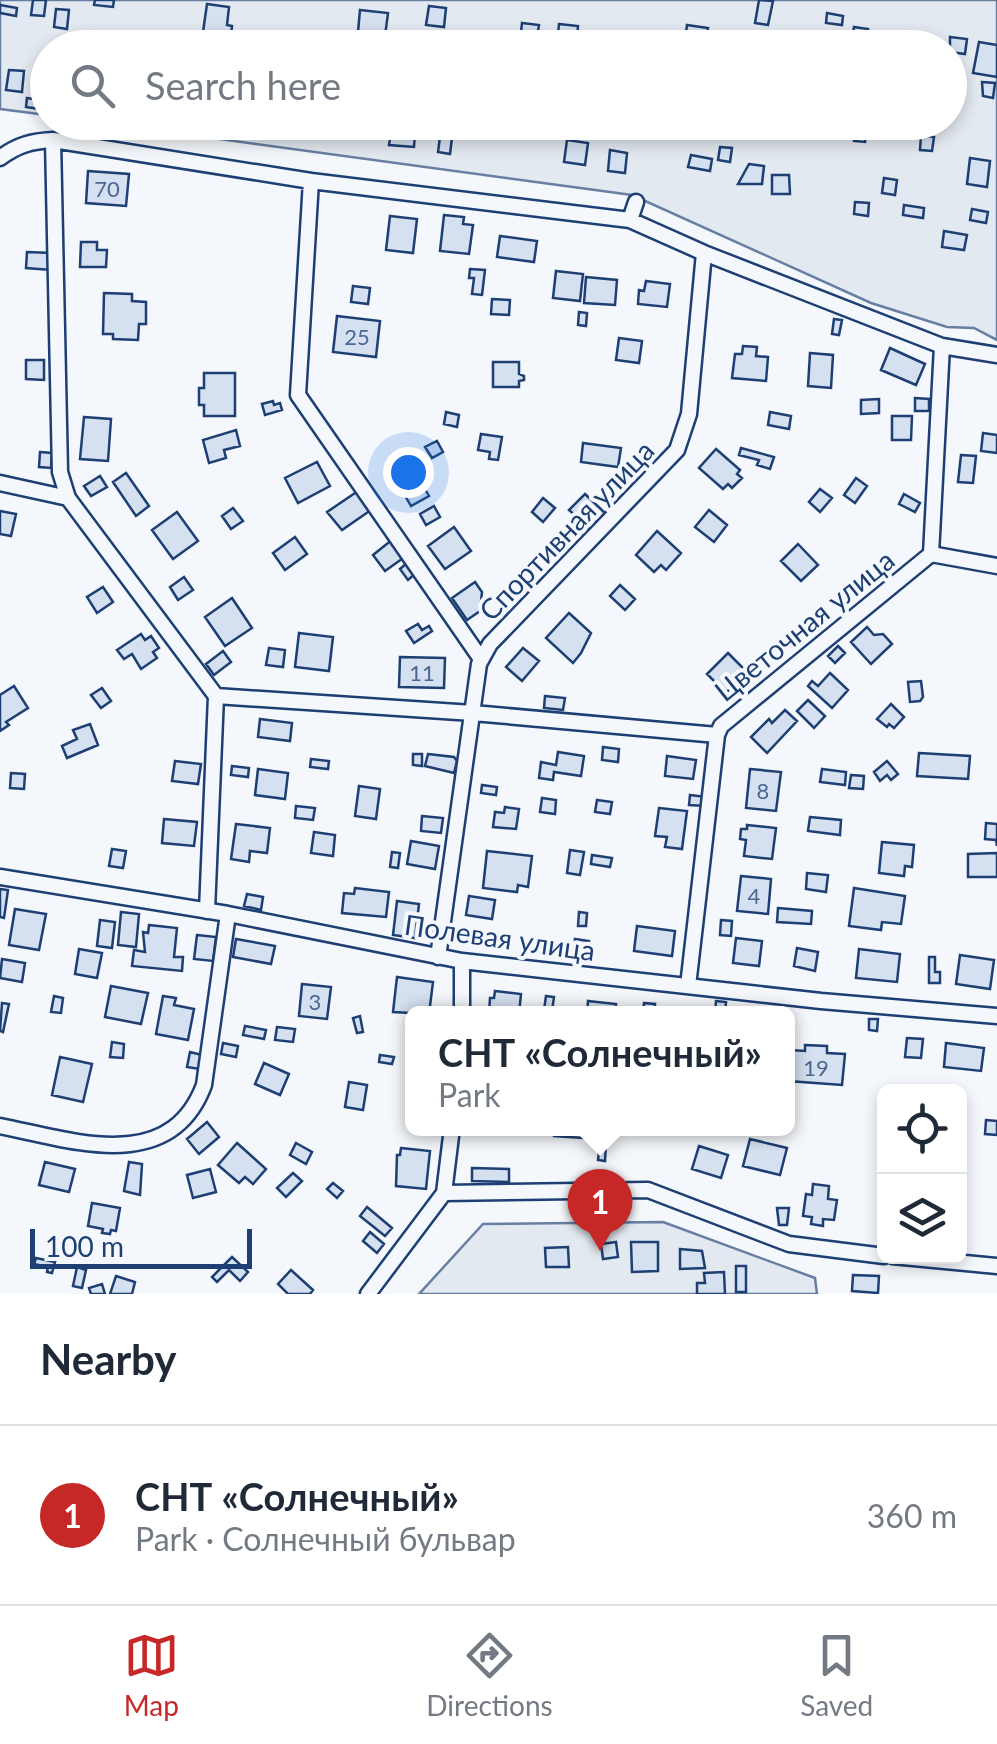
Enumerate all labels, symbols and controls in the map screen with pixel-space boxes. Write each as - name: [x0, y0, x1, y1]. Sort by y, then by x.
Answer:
- search box: [30, 30, 967, 140]
- icon: search: [65, 58, 120, 113]
- text: Search here: [145, 62, 341, 108]
- house number: 70: [94, 175, 120, 202]
- house number: 25: [344, 323, 370, 350]
- street label: Спортивная улица: [472, 433, 660, 627]
- your location: [383, 447, 434, 498]
- street label: Цветочная улица: [707, 542, 901, 708]
- house number: 11: [409, 659, 435, 686]
- house number: 8: [757, 777, 769, 804]
- house number: 4: [748, 882, 761, 909]
- street label: Полевая улица: [403, 907, 597, 967]
- house number: 3: [309, 988, 321, 1015]
- popup: [405, 1006, 795, 1136]
- text: СНТ «Солнечный»: [438, 1029, 762, 1075]
- house number: 19: [803, 1054, 829, 1081]
- text: Park: [438, 1075, 501, 1114]
- map controls: [877, 1084, 967, 1264]
- button: locate: [877, 1084, 967, 1174]
- pin: 1: [568, 1168, 632, 1251]
- button: layers: [877, 1174, 967, 1264]
- scale bar: [30, 1224, 252, 1268]
- text: 100 m: [45, 1229, 124, 1263]
- text: Nearby: [40, 1334, 177, 1384]
- text: СНТ «Солнечный»: [135, 1473, 459, 1519]
- text: 1: [63, 1496, 82, 1535]
- text: 360 m: [867, 1496, 957, 1535]
- text: Park · Солнечный бульвар: [135, 1519, 516, 1558]
- tab: Map: [124, 1628, 179, 1722]
- tab: Directions: [426, 1628, 553, 1722]
- tab: Saved: [800, 1628, 873, 1722]

